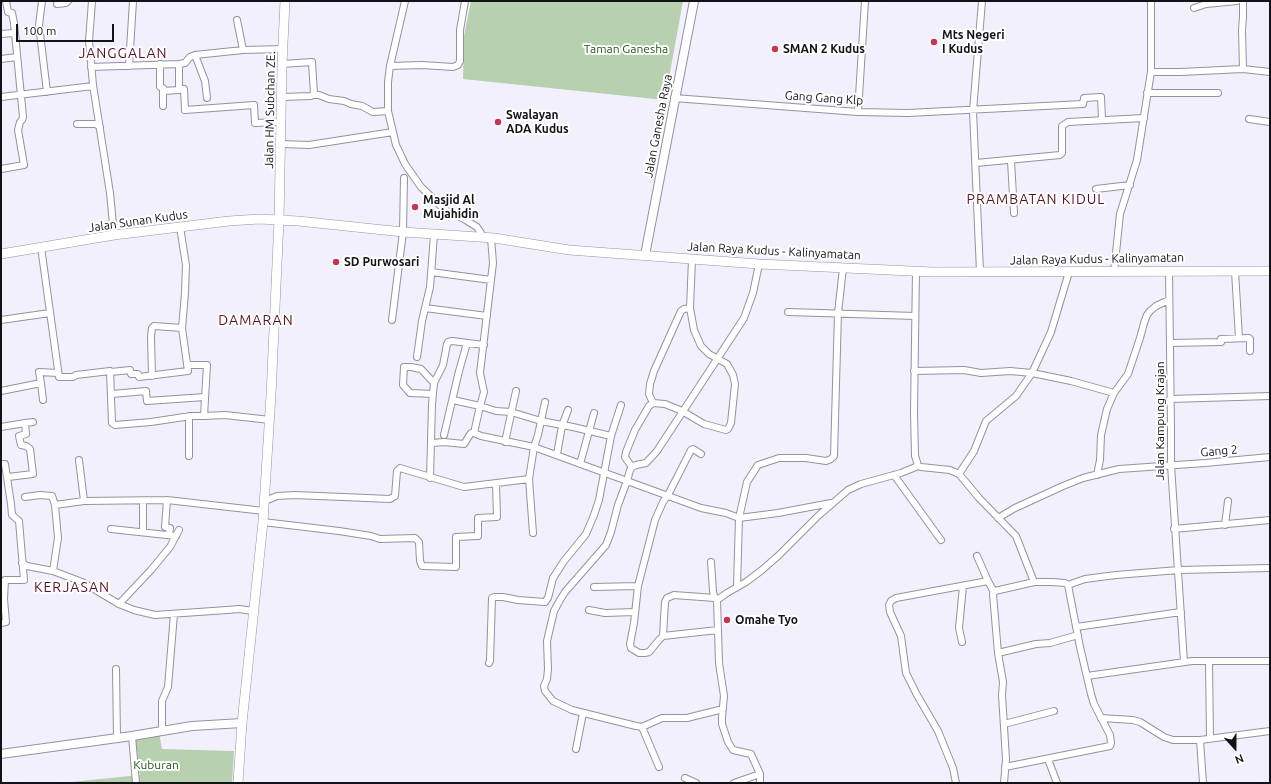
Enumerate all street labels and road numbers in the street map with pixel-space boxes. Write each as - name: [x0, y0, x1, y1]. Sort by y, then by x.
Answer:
- street label: Jalan HM Subchan ZE.: [262, 51, 278, 169]
- street label: Jalan Ganesha Raya: [641, 73, 675, 179]
- street label: Gang Gang Klp: [784, 88, 864, 108]
- street label: Jalan Sunan Kudus: [88, 207, 188, 235]
- street label: Jalan Raya Kudus - Kalinyamatan: [687, 239, 861, 263]
- street label: Jalan Raya Kudus - Kalinyamatan: [1010, 250, 1184, 268]
- street label: Jalan Kampung Krajan: [1153, 361, 1167, 481]
- street label: Gang 2: [1200, 442, 1238, 460]

